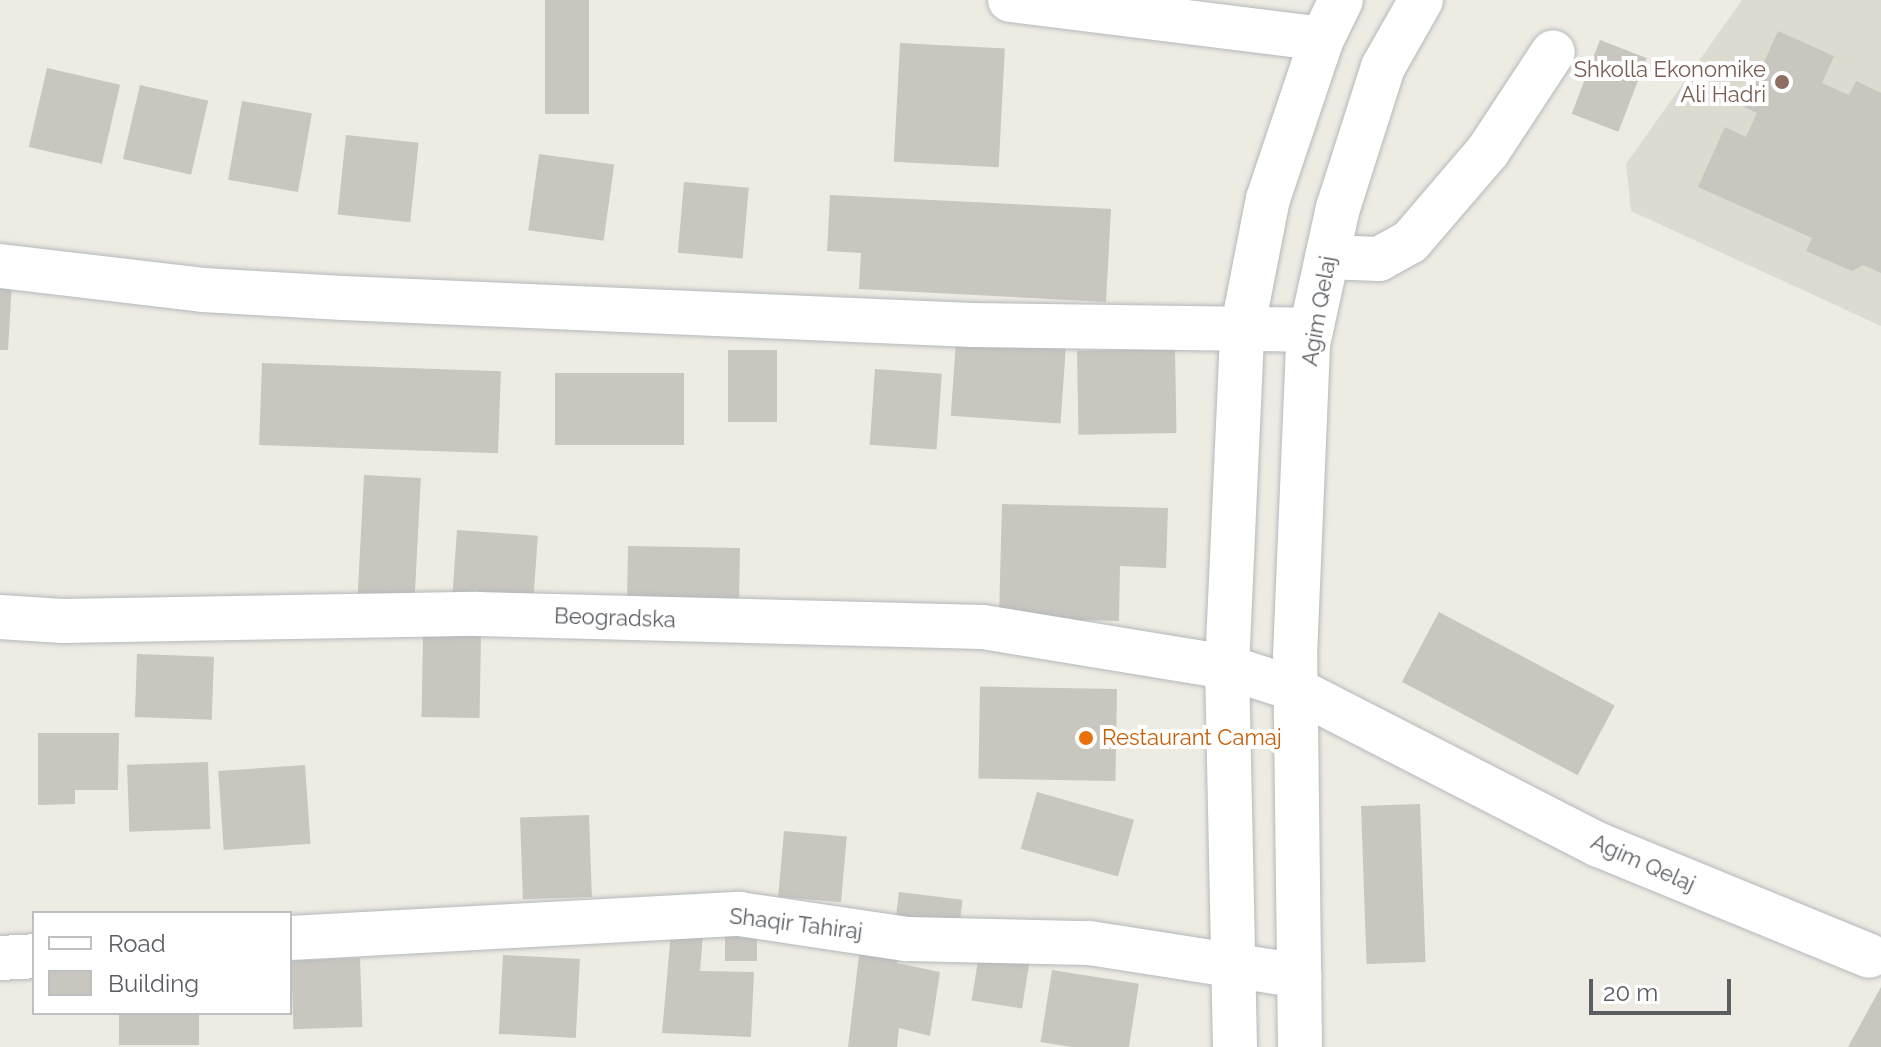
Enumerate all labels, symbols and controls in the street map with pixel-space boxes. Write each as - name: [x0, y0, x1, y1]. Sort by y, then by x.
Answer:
- place label: Shkolla Ekonomike Ali Hadri: [1574, 56, 1766, 108]
- marker: Shkolla Ekonomike Ali Hadri: [1773, 73, 1791, 91]
- street label: Agim Qelaj: [1296, 254, 1342, 368]
- street label: Beogradska: [554, 603, 676, 633]
- place label: Restaurant Camaj: [1102, 725, 1282, 751]
- marker: Restaurant Camaj: [1077, 729, 1095, 747]
- street label: Agim Qelaj: [1587, 828, 1699, 898]
- street label: Shaqir Tahiraj: [727, 903, 865, 945]
- legend: [32, 911, 292, 1015]
- text: Road: [108, 929, 166, 958]
- scale bar: [1593, 963, 1735, 1013]
- text: Building: [108, 969, 199, 998]
- text: 20 m: [1603, 978, 1658, 1007]

